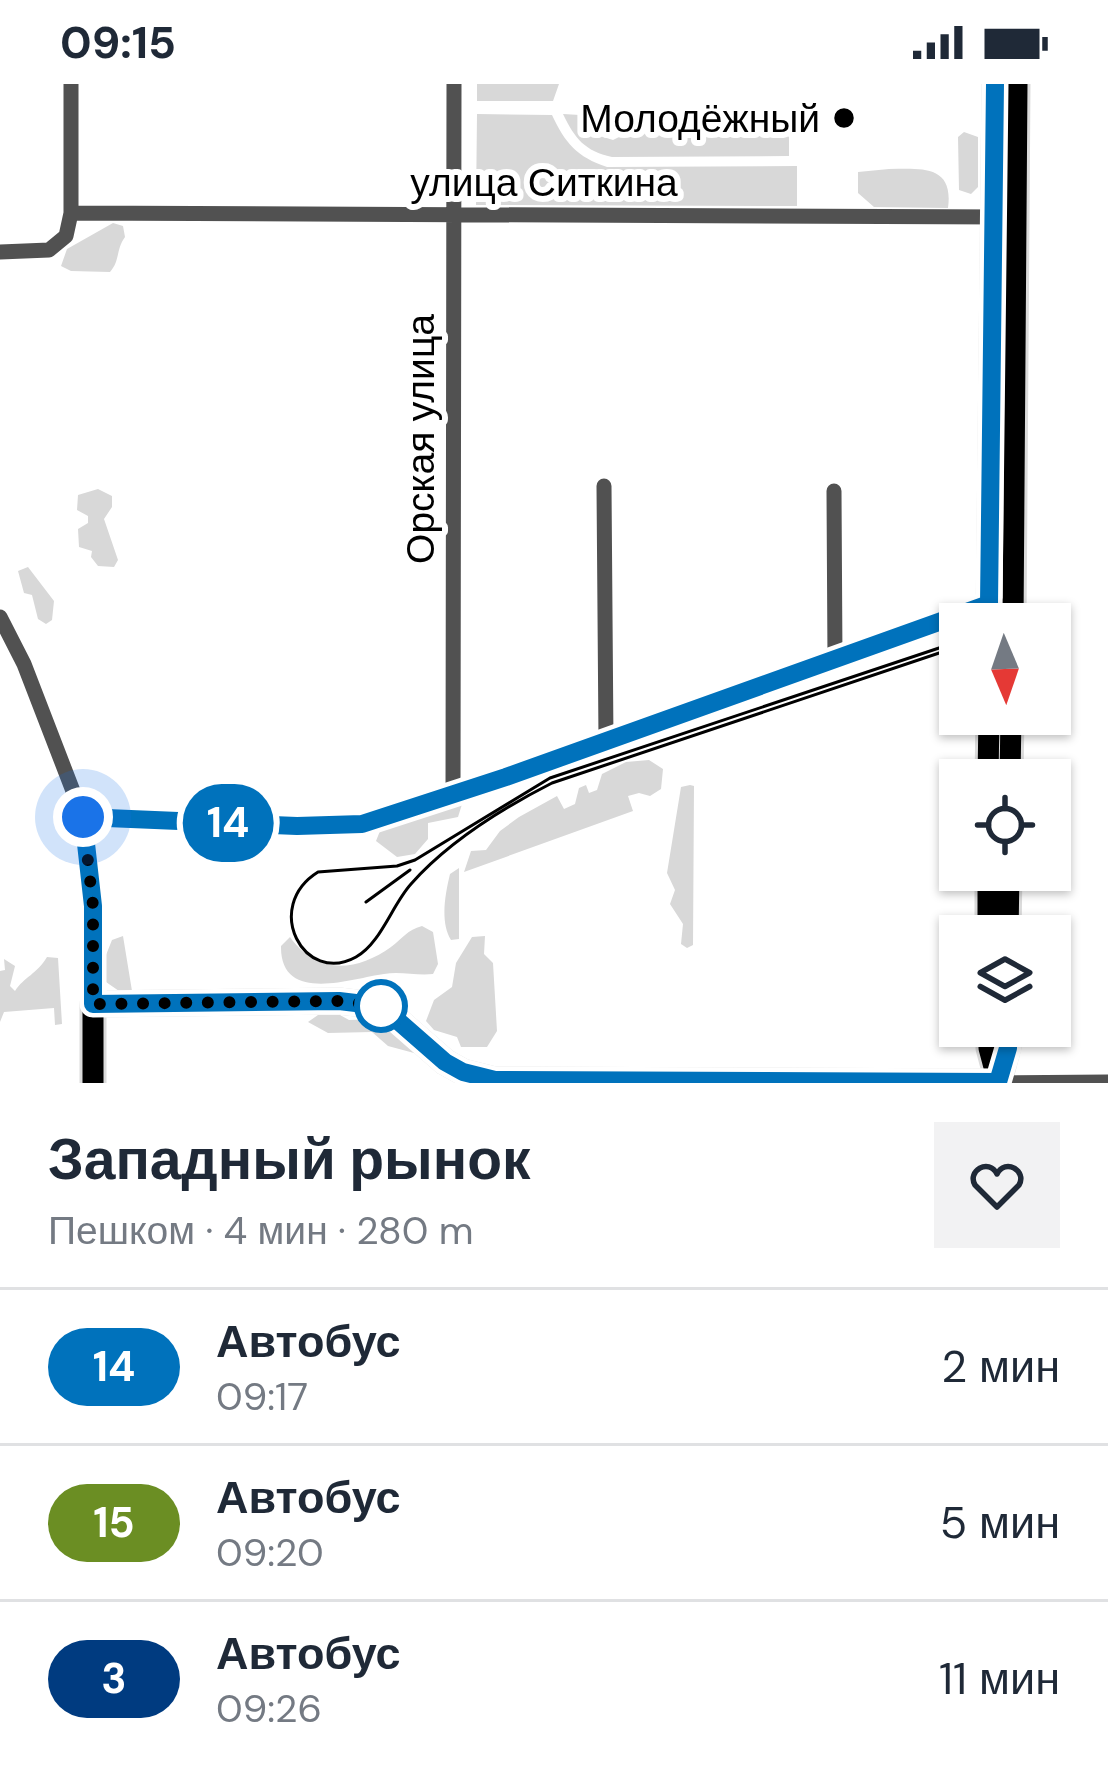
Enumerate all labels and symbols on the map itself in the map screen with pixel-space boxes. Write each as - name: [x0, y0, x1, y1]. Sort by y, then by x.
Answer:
- place label: Молодёжный: [580, 93, 820, 144]
- marker: Молодёжный: [831, 105, 857, 131]
- street label: улица Ситкина: [410, 157, 678, 208]
- street label: Орская улица: [395, 314, 446, 564]
- north arrow: [939, 603, 1071, 735]
- line badge: 14: [174, 784, 282, 862]
- your location: [53, 787, 113, 847]
- unlabelled marker: [356, 981, 406, 1031]

